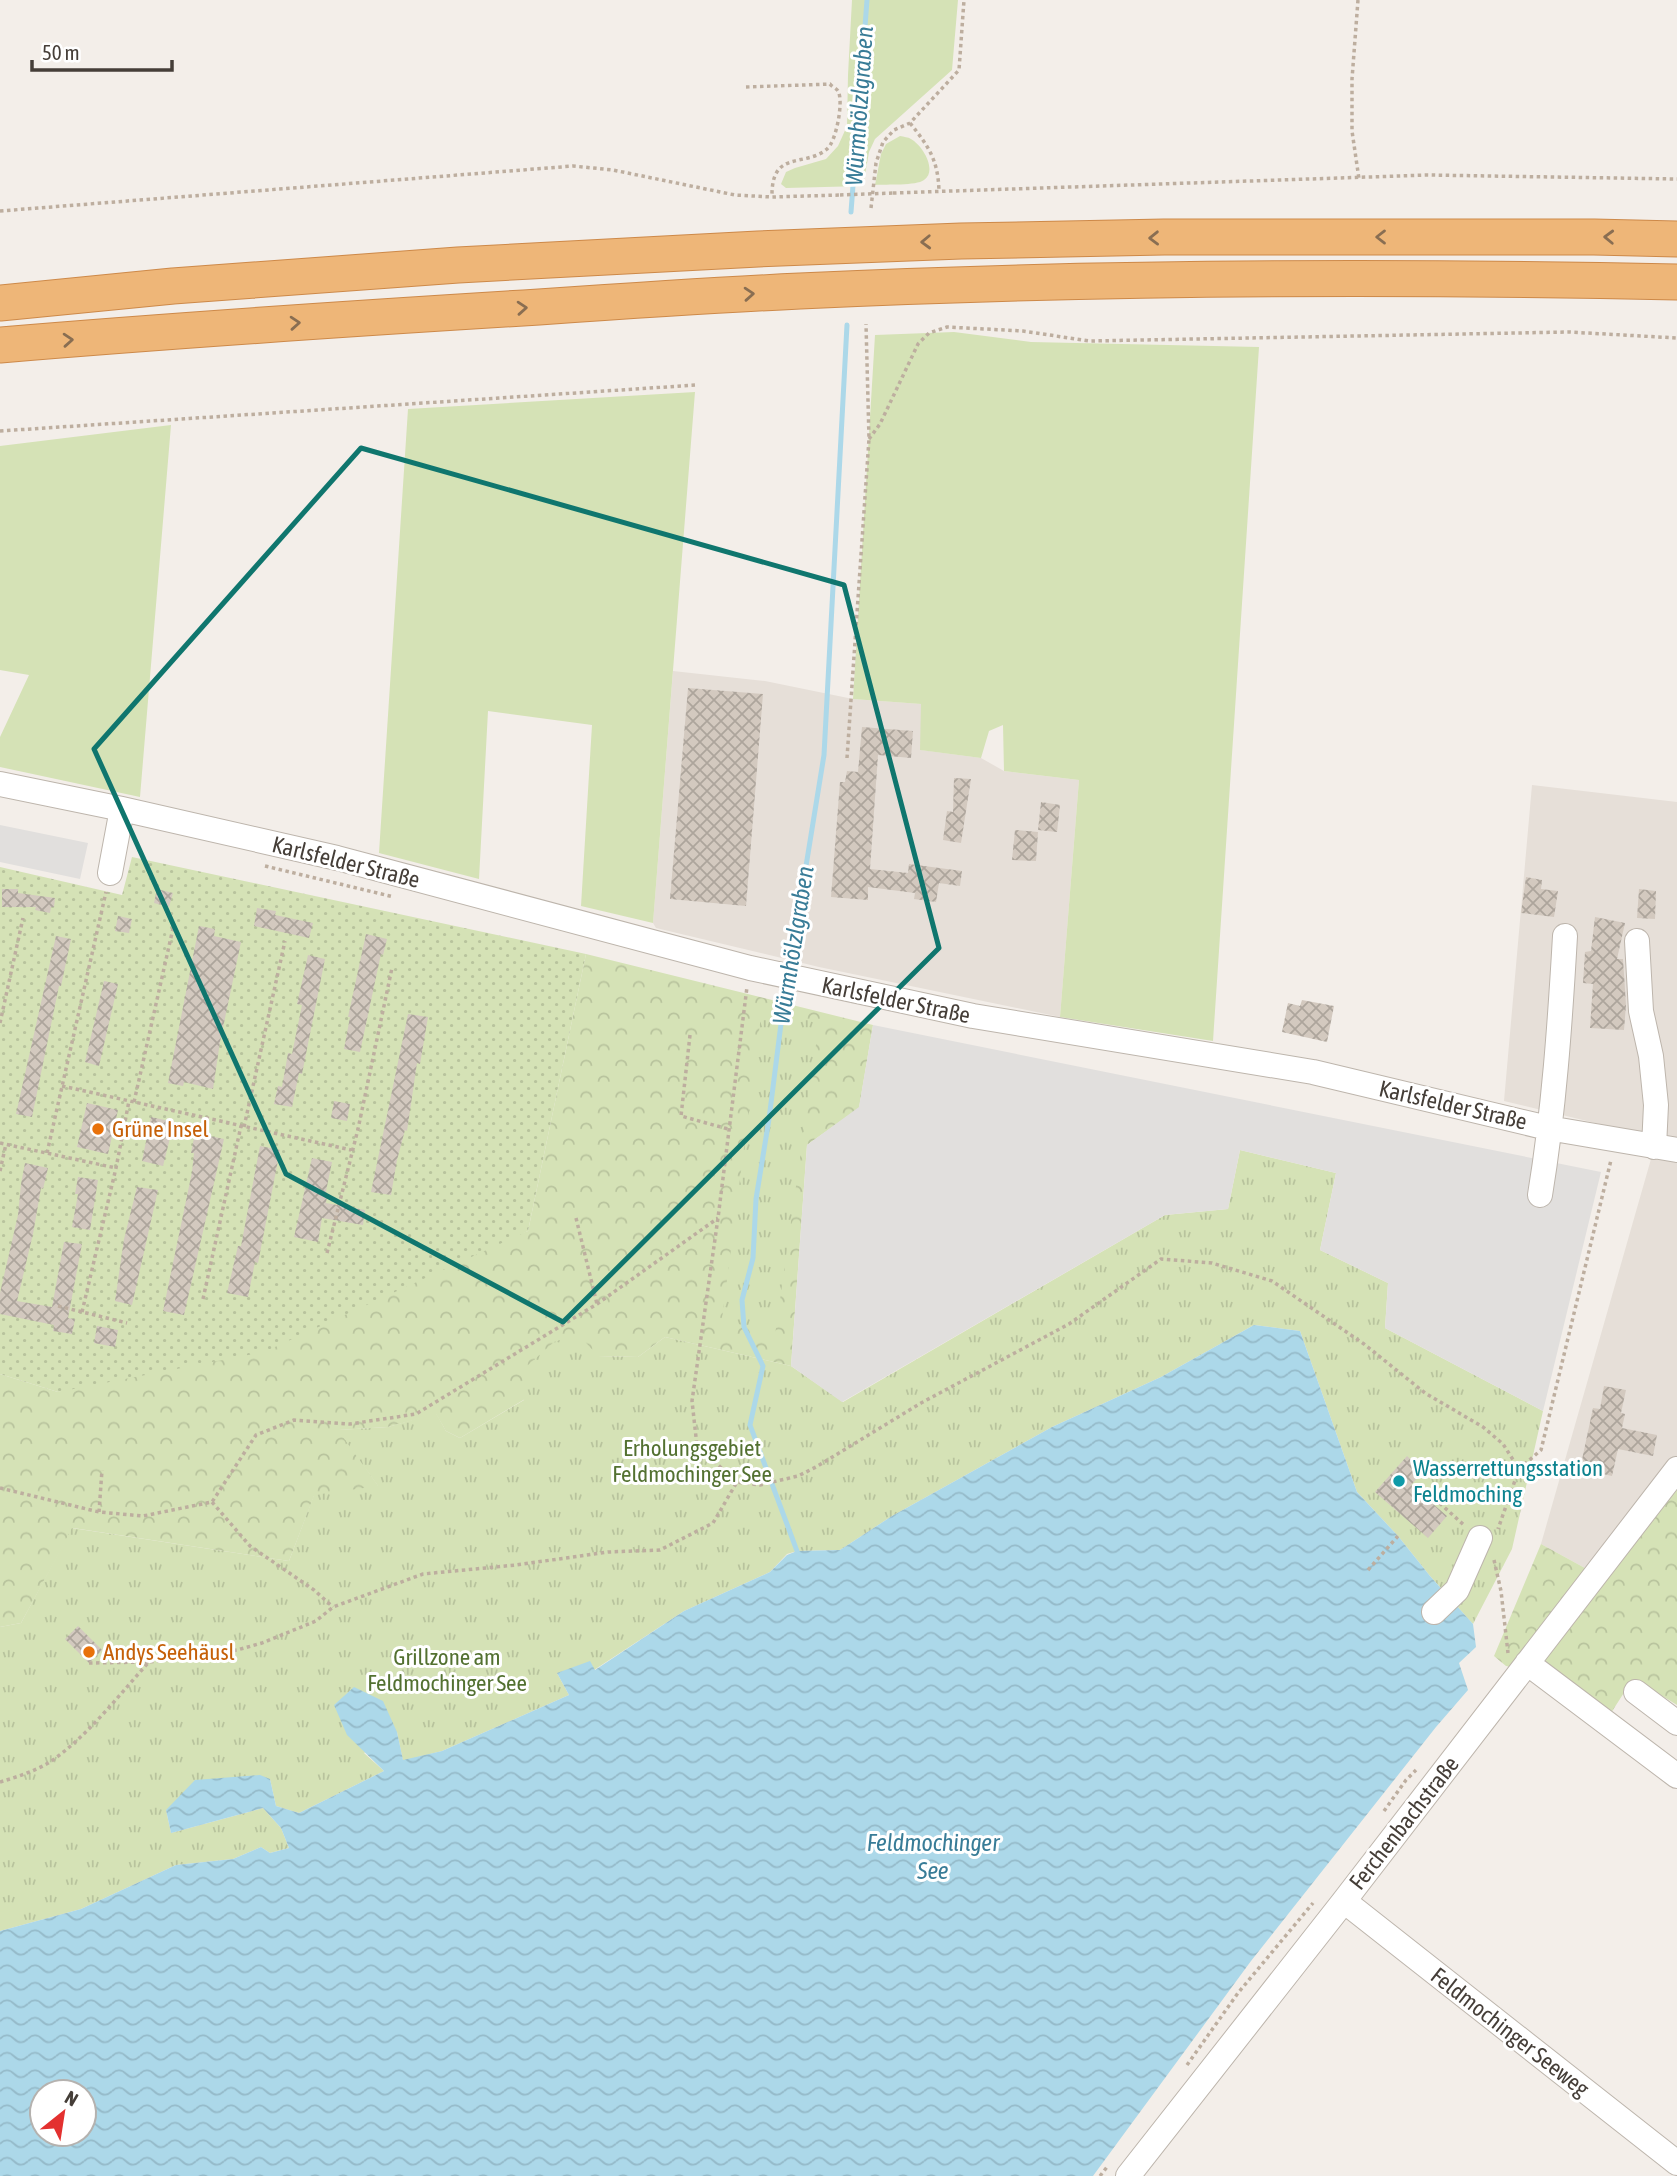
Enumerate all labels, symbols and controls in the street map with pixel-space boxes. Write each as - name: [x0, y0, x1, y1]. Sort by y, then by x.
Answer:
- water label: Würmhölzlgraben: [840, 25, 878, 187]
- scale bar: [32, 28, 172, 72]
- text: 50 m: [42, 40, 80, 64]
- one-way arrow: [1376, 229, 1386, 245]
- one-way arrow: [1603, 229, 1614, 245]
- one-way arrow: [1148, 230, 1159, 245]
- one-way arrow: [921, 235, 932, 250]
- one-way arrow: [744, 287, 755, 302]
- one-way arrow: [517, 301, 528, 316]
- one-way arrow: [290, 316, 301, 331]
- one-way arrow: [63, 333, 74, 348]
- street label: Karlsfelder Straße: [270, 831, 422, 893]
- water label: Würmhölzlgraben: [767, 864, 819, 1026]
- street label: Karlsfelder Straße: [819, 972, 973, 1028]
- street label: Karlsfelder Straße: [1377, 1075, 1529, 1135]
- place label: Grüne Insel: [112, 1116, 209, 1142]
- marker: Grüne Insel: [90, 1121, 106, 1137]
- park label: Erholungsgebiet Feldmochinger See: [612, 1435, 772, 1487]
- place label: Wasserrettungsstation Feldmoching: [1413, 1455, 1603, 1507]
- marker: Wasserrettungsstation Feldmoching: [1391, 1473, 1407, 1489]
- place label: Andys Seehäusl: [103, 1639, 235, 1665]
- marker: Andys Seehäusl: [81, 1644, 97, 1660]
- park label: Grillzone am Feldmochinger See: [367, 1644, 527, 1696]
- street label: Ferchenbachstraße: [1344, 1751, 1464, 1895]
- water label: Feldmochinger See: [867, 1829, 1000, 1884]
- street label: Feldmochinger Seeweg: [1426, 1962, 1594, 2102]
- north arrow: [28, 2078, 98, 2148]
- text: N: [61, 2086, 82, 2111]

